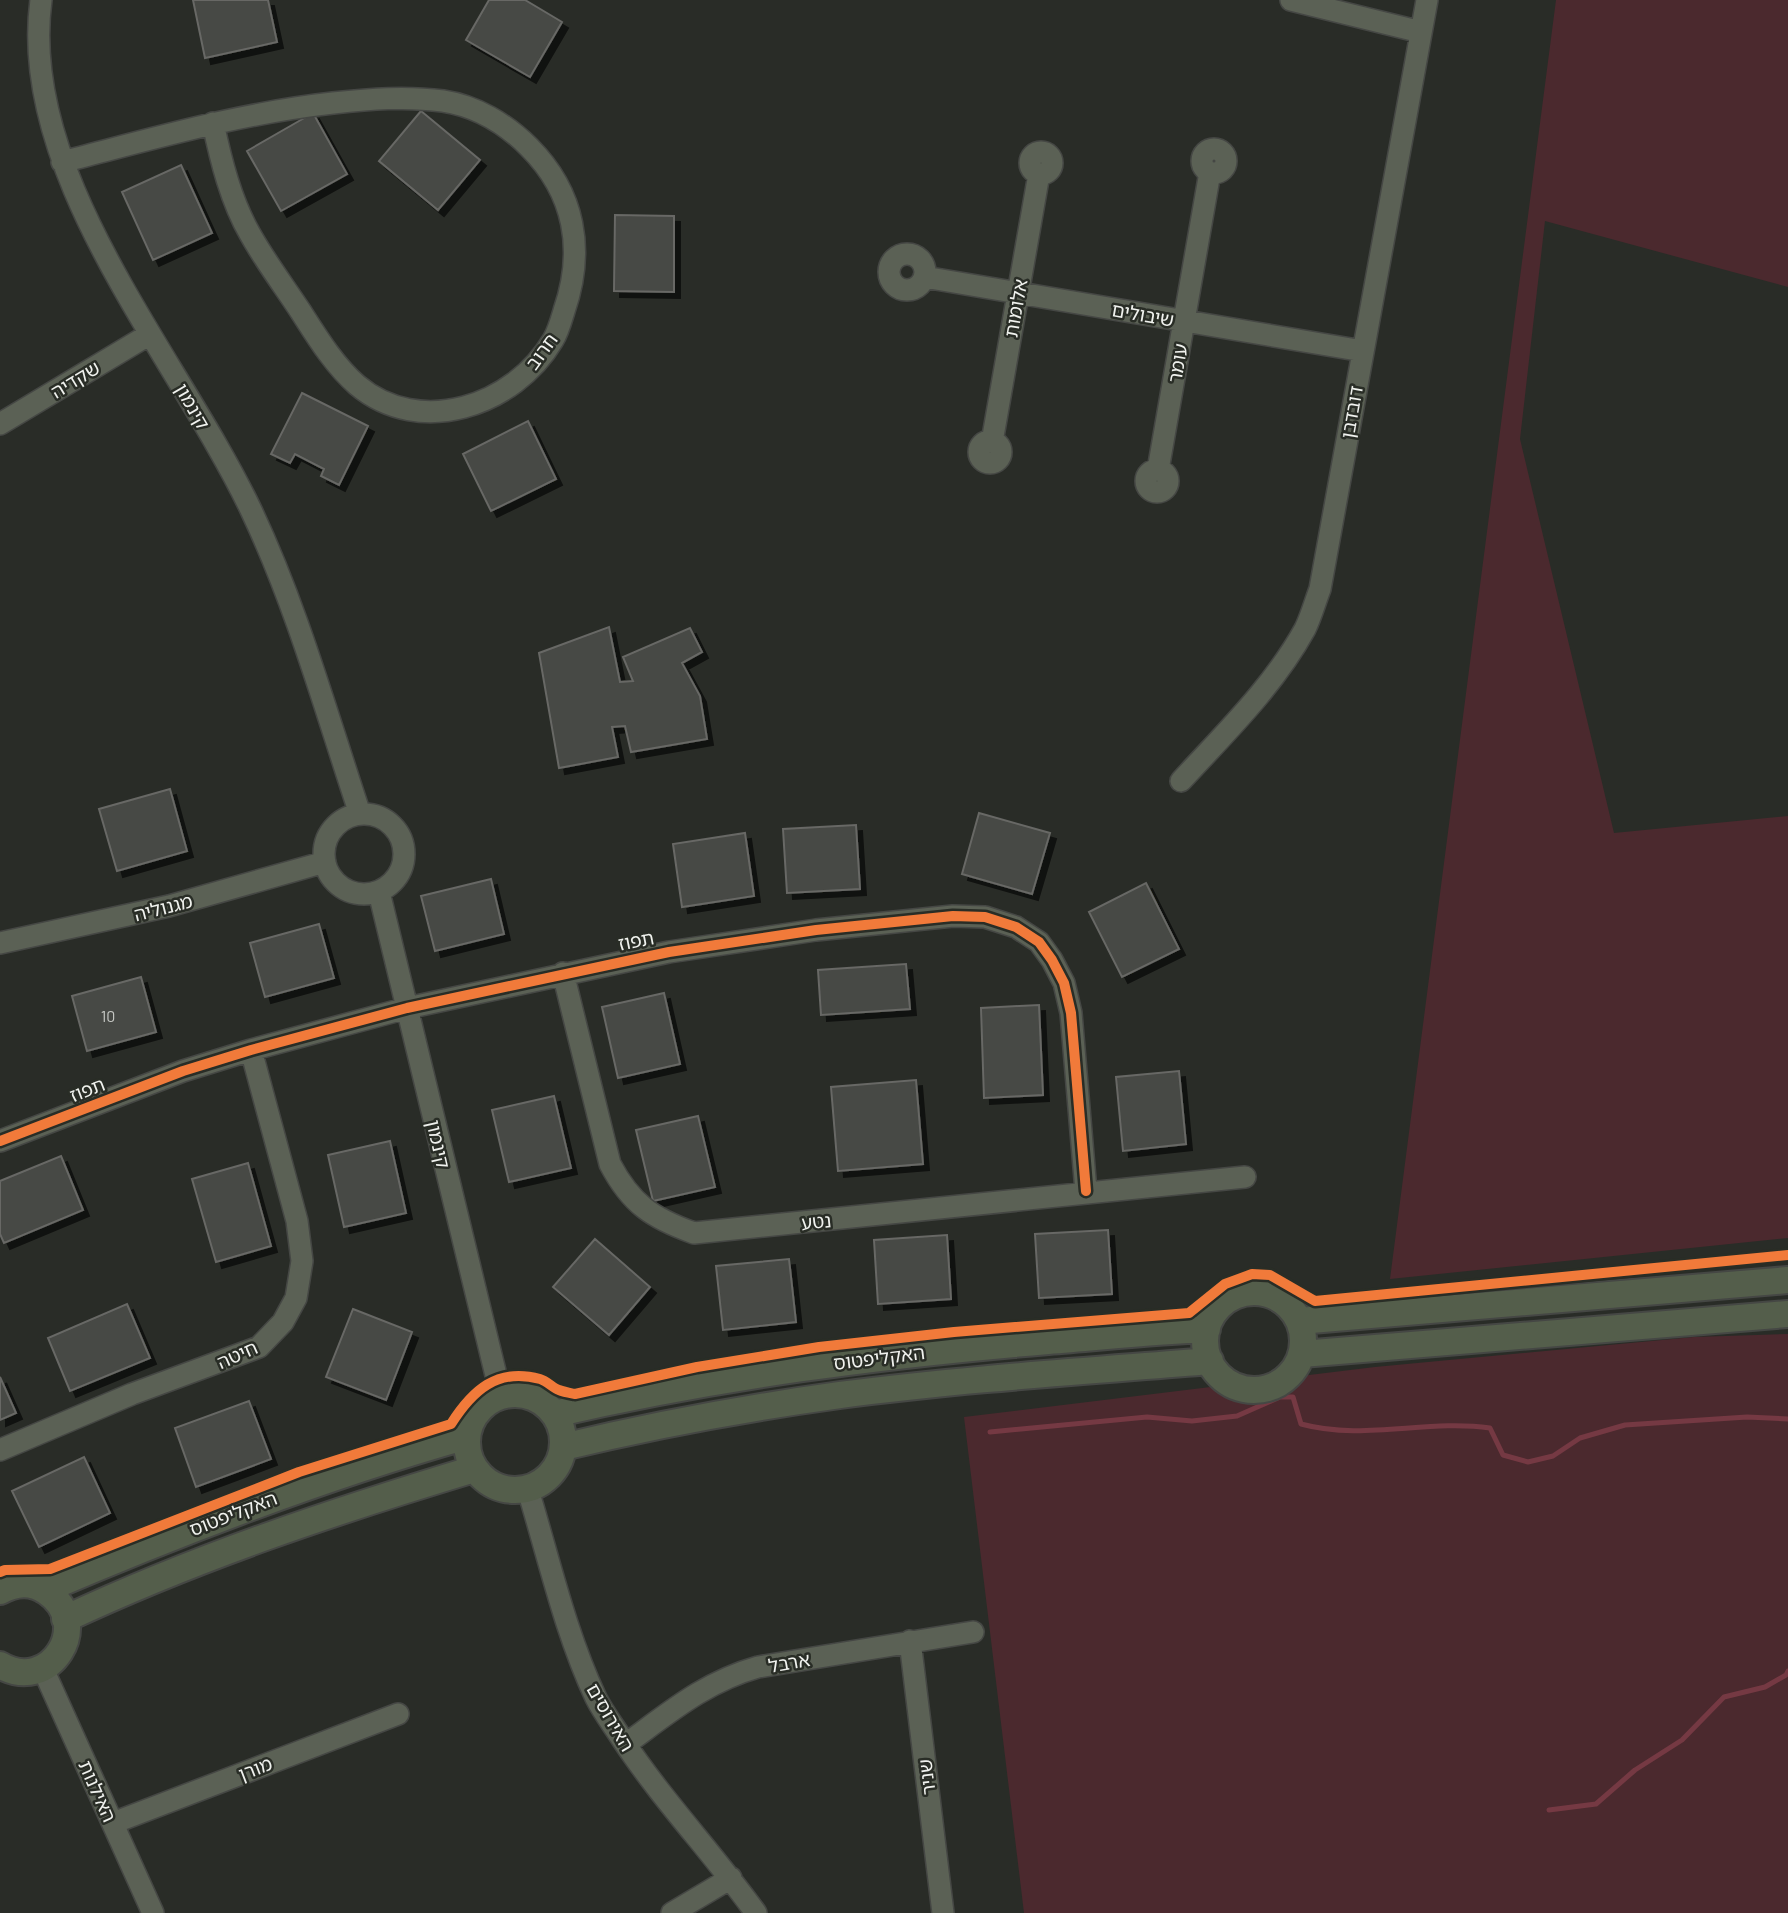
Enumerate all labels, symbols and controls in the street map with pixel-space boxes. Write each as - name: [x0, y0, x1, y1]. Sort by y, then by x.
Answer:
- street label: אלומות: [999, 277, 1031, 339]
- street label: שיבולים: [1110, 297, 1176, 331]
- street label: חרוב: [520, 328, 562, 374]
- street label: עומר: [1162, 342, 1192, 384]
- street label: שקדיה: [46, 355, 104, 403]
- street label: קינמון: [171, 379, 215, 433]
- street label: דובדבן: [1335, 384, 1367, 440]
- street label: מגנוליה: [131, 889, 195, 925]
- street label: תפוז: [616, 925, 656, 955]
- house number: 10: [101, 1006, 115, 1025]
- street label: תפוז: [66, 1072, 108, 1106]
- street label: קינמון: [422, 1117, 456, 1171]
- street label: נטע: [800, 1208, 832, 1234]
- street label: חיטה: [213, 1335, 261, 1373]
- street label: האקליפטוס: [832, 1340, 926, 1374]
- street label: האקליפטוס: [186, 1486, 280, 1540]
- street label: ארבל: [766, 1647, 812, 1677]
- street label: האירוסים: [582, 1679, 640, 1755]
- street label: מורן: [235, 1751, 275, 1785]
- street label: האילנות: [74, 1757, 122, 1825]
- street label: שניר: [912, 1758, 940, 1796]

